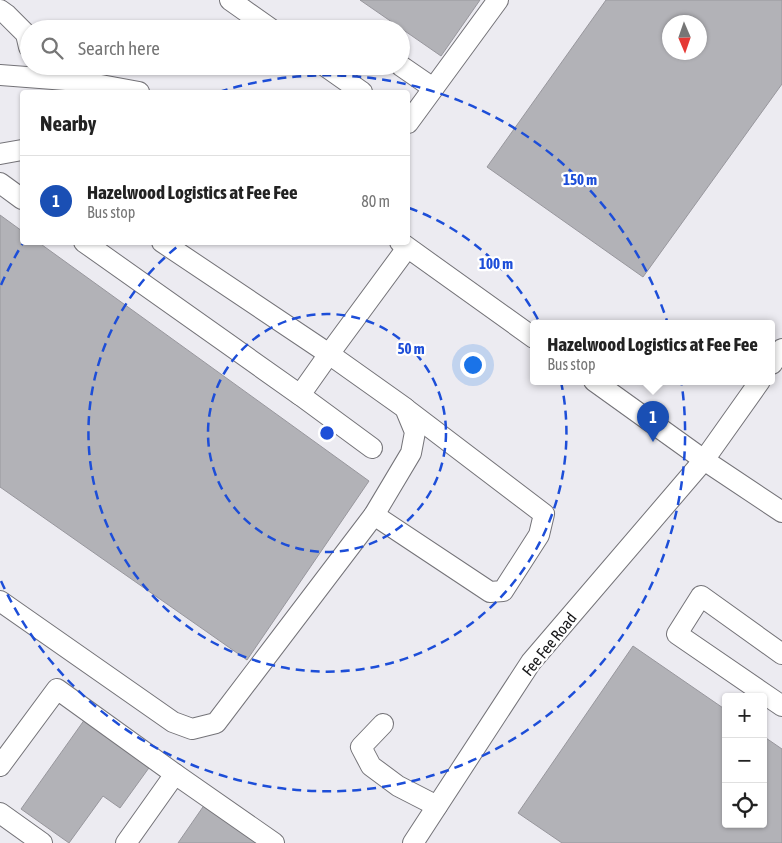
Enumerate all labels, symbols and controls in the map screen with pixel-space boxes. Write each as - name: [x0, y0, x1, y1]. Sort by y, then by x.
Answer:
- north arrow: [662, 15, 707, 60]
- search box: [20, 20, 410, 75]
- icon: search: [38, 34, 66, 62]
- text: Search here: [78, 37, 160, 59]
- text: Nearby: [40, 111, 96, 135]
- text: 150 m: [563, 171, 597, 188]
- text: Hazelwood Logistics at Fee Fee: [87, 181, 298, 203]
- text: 1: [52, 192, 60, 210]
- text: 80 m: [361, 192, 390, 210]
- text: Bus stop: [87, 203, 135, 221]
- text: 100 m: [479, 255, 513, 272]
- popup: [530, 320, 775, 385]
- text: Hazelwood Logistics at Fee Fee: [547, 333, 758, 355]
- text: 50 m: [398, 340, 425, 357]
- your location: [460, 352, 486, 378]
- text: Bus stop: [547, 355, 596, 373]
- pin: 1: [637, 401, 669, 442]
- centre of rings: [318, 424, 336, 442]
- street label: Fee Fee Road: [518, 609, 580, 679]
- map controls: [722, 693, 767, 828]
- button: +: [722, 693, 767, 738]
- button: −: [722, 738, 767, 783]
- button: locate: [722, 783, 767, 828]

